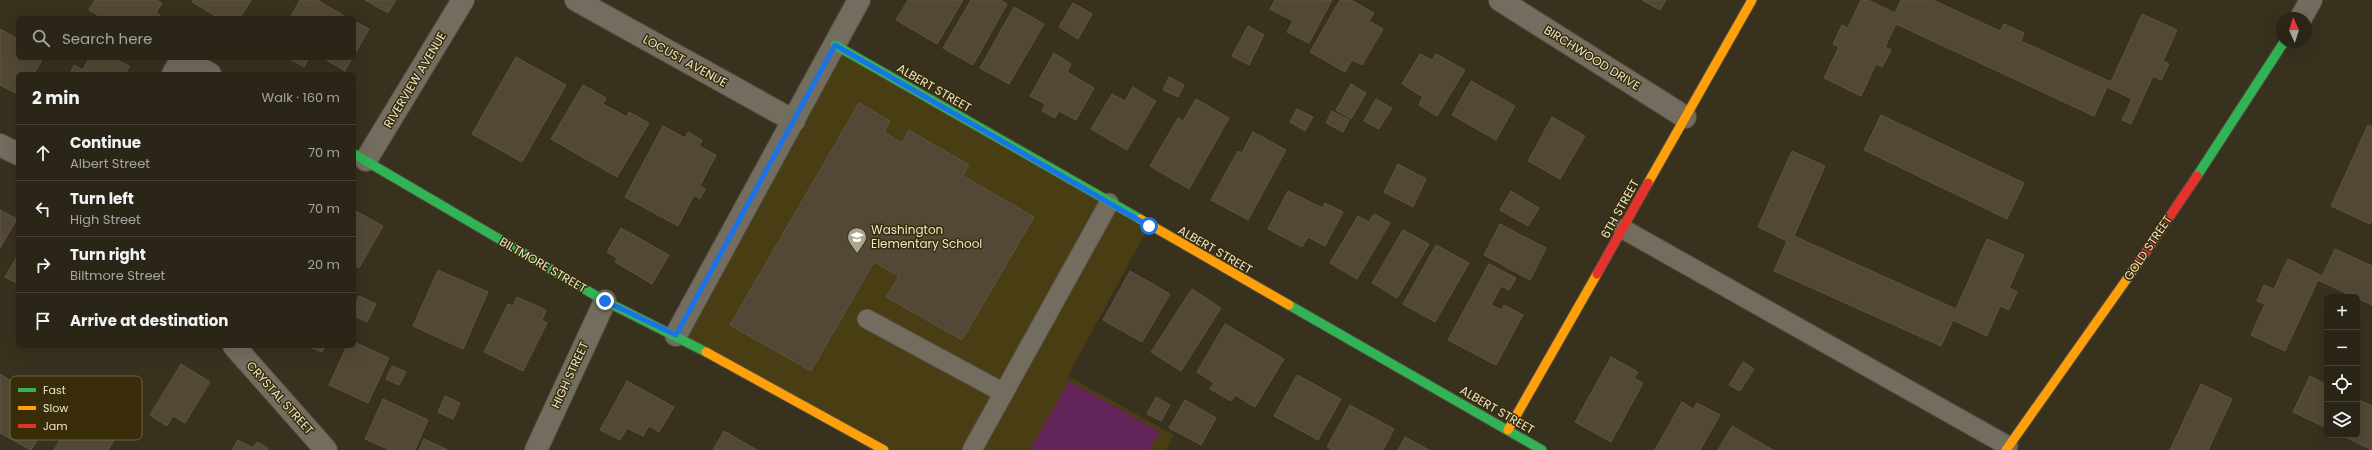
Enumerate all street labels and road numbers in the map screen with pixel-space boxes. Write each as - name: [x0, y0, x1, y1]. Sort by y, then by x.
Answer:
- street label: BIRCHWOOD DRIVE: [1541, 21, 1644, 94]
- street label: RIVERVIEW AVENUE: [379, 29, 450, 131]
- street label: LOCUST AVENUE: [640, 30, 730, 91]
- street label: ALBERT STREET: [894, 59, 975, 116]
- street label: 6TH STREET: [1596, 176, 1643, 241]
- street label: GOLD STREET: [2119, 211, 2176, 284]
- street label: ALBERT STREET: [1175, 221, 1256, 278]
- street label: BILTMORE STREET: [497, 233, 590, 297]
- street label: HIGH STREET: [547, 338, 593, 411]
- street label: CRYSTAL STREET: [243, 357, 318, 438]
- street label: ALBERT STREET: [1457, 381, 1538, 438]

